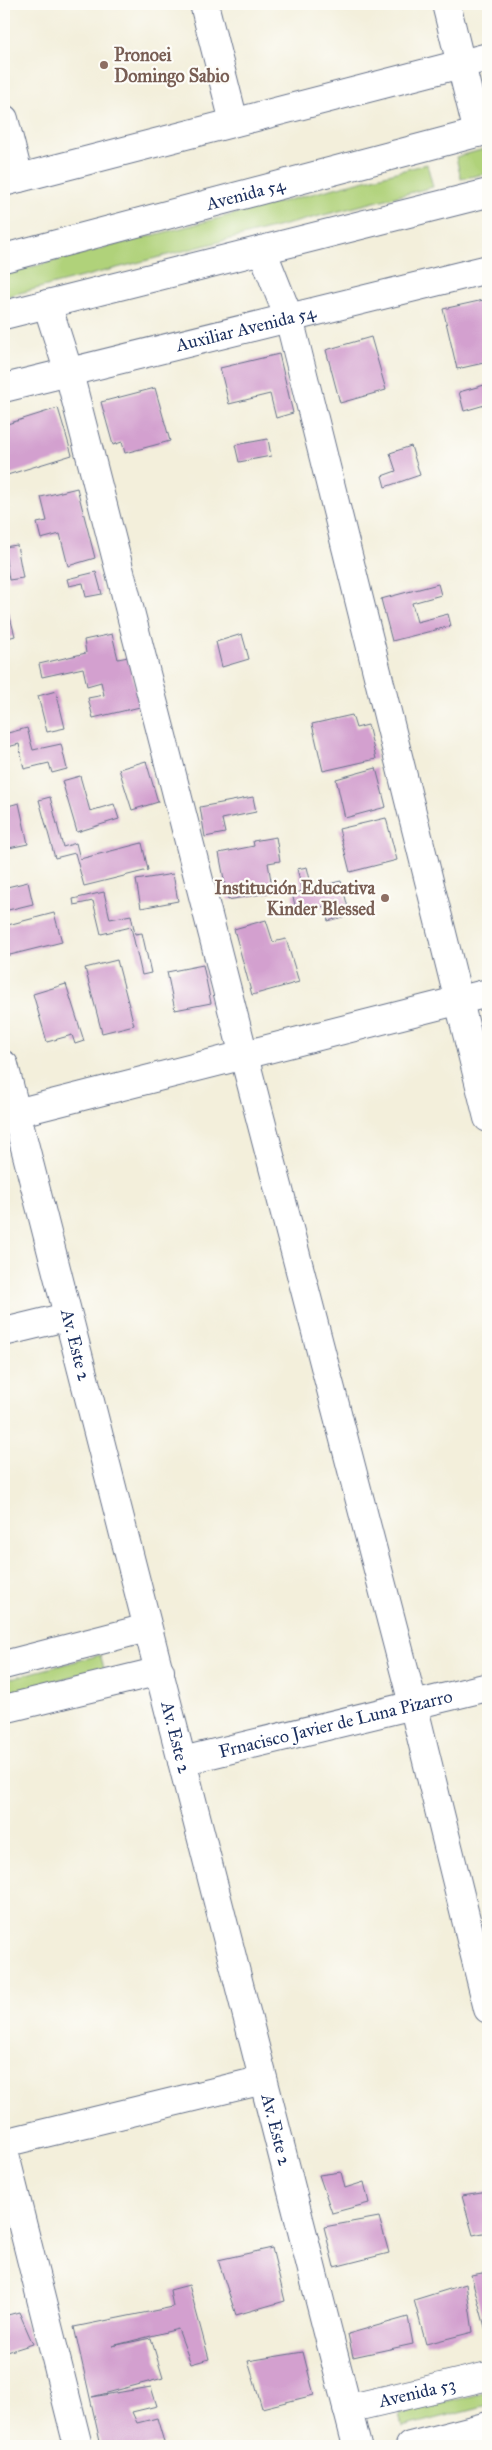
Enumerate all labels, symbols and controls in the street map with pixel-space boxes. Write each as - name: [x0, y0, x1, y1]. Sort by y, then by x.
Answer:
- place label: Pronoei Domingo Sabio: [114, 44, 229, 88]
- marker: Pronoei Domingo Sabio: [98, 59, 110, 71]
- street label: Avenida 54: [203, 173, 288, 215]
- street label: Auxiliar Avenida 54: [173, 301, 319, 357]
- place label: Institución Educativa Kinder Blessed: [214, 877, 376, 920]
- marker: Institución Educativa Kinder Blessed: [379, 892, 391, 904]
- street label: Av. Este 2: [56, 1306, 95, 1383]
- street label: Frnacisco Javier de Luna Pizarro: [216, 1685, 455, 1763]
- street label: Av. Este 2: [156, 1698, 196, 1776]
- street label: Av. Este 2: [256, 2091, 296, 2168]
- street label: Avenida 53: [376, 2373, 458, 2412]

